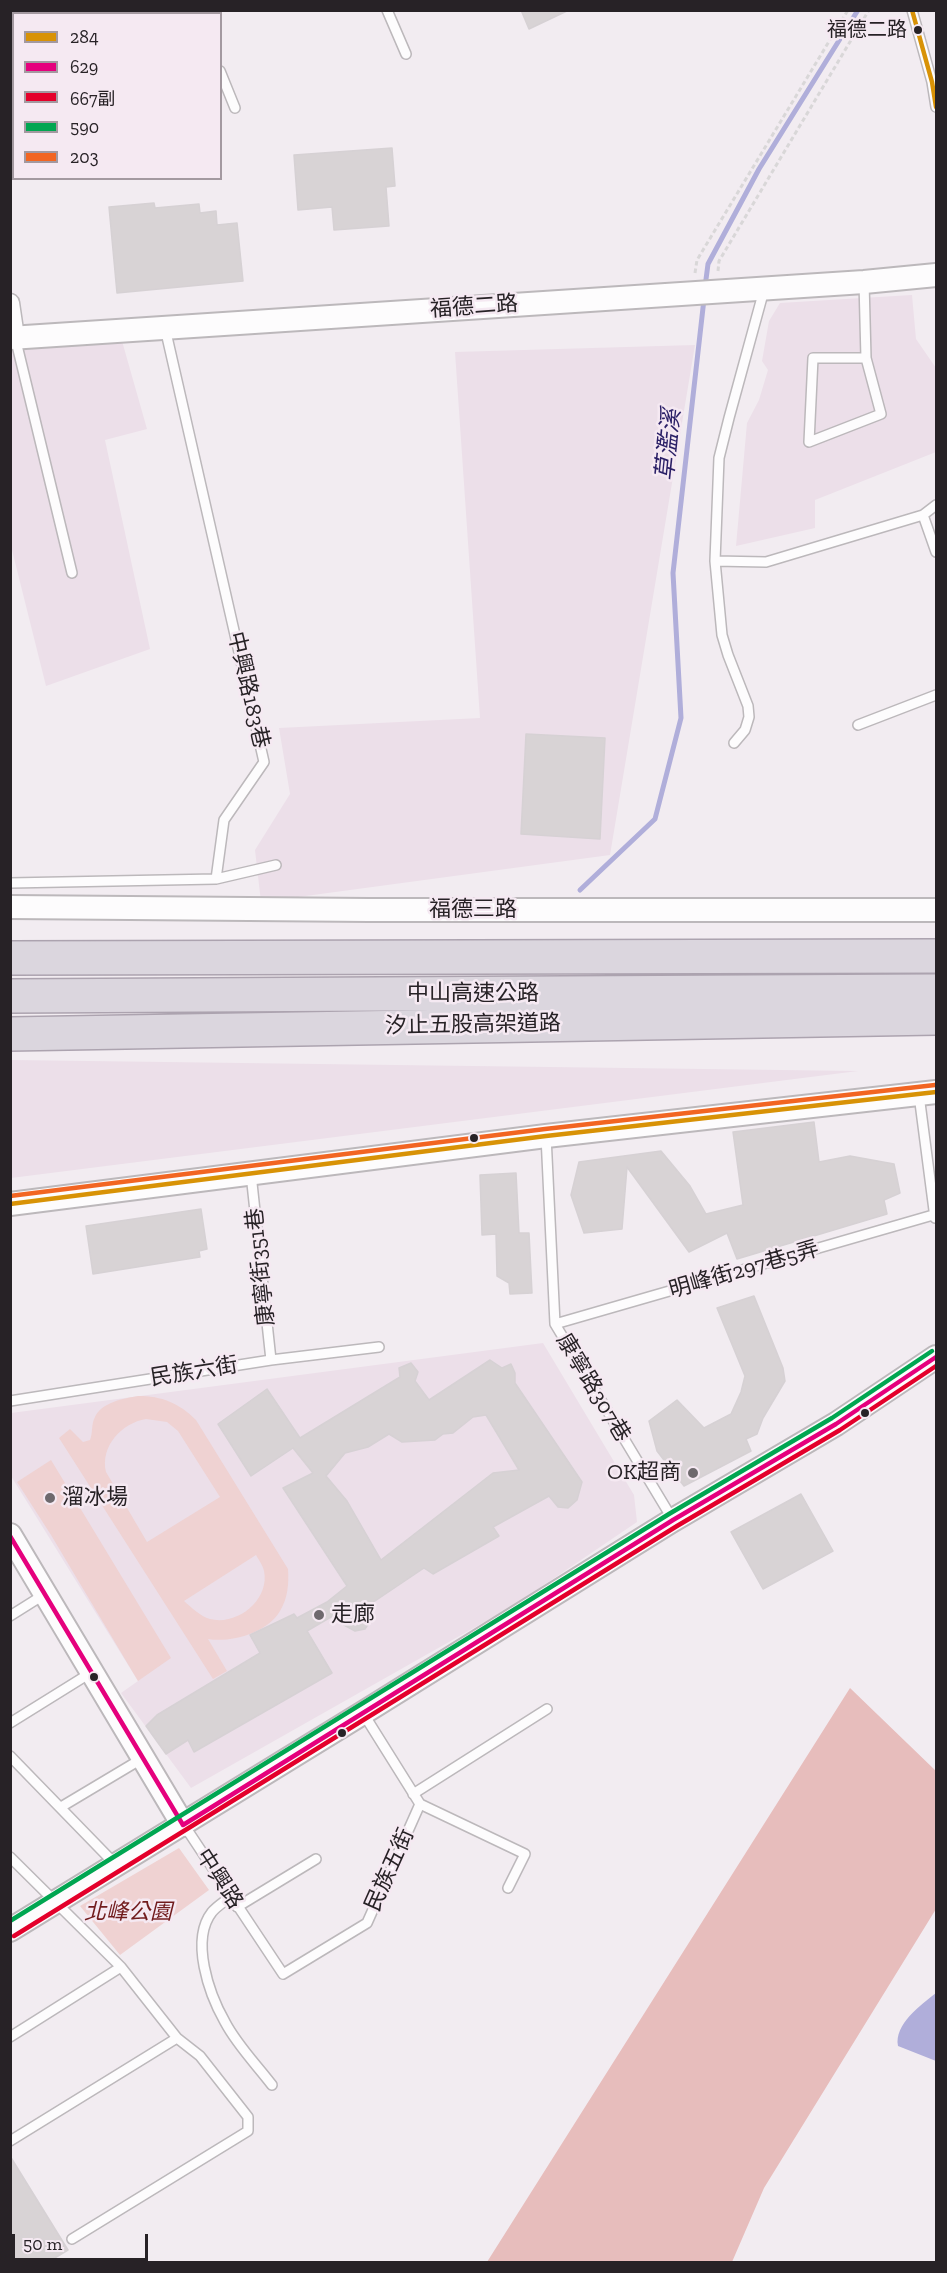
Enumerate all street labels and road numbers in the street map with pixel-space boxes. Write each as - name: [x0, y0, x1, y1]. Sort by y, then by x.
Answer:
- street label: 福德二路: [429, 291, 519, 323]
- street label: 中興路183巷: [222, 629, 274, 751]
- street label: 福德三路: [429, 897, 517, 923]
- street label: 中山高速公路: [407, 981, 539, 1007]
- street label: 汐止五股高架道路: [385, 1010, 561, 1040]
- street label: 康寧街351巷: [242, 1207, 280, 1327]
- street label: 明峰街297巷5弄: [666, 1236, 822, 1304]
- street label: 康寧路307巷: [550, 1329, 636, 1447]
- street label: 民族六街: [148, 1352, 240, 1392]
- street label: 民族五街: [360, 1824, 420, 1916]
- street label: 中興路: [190, 1844, 248, 1914]

